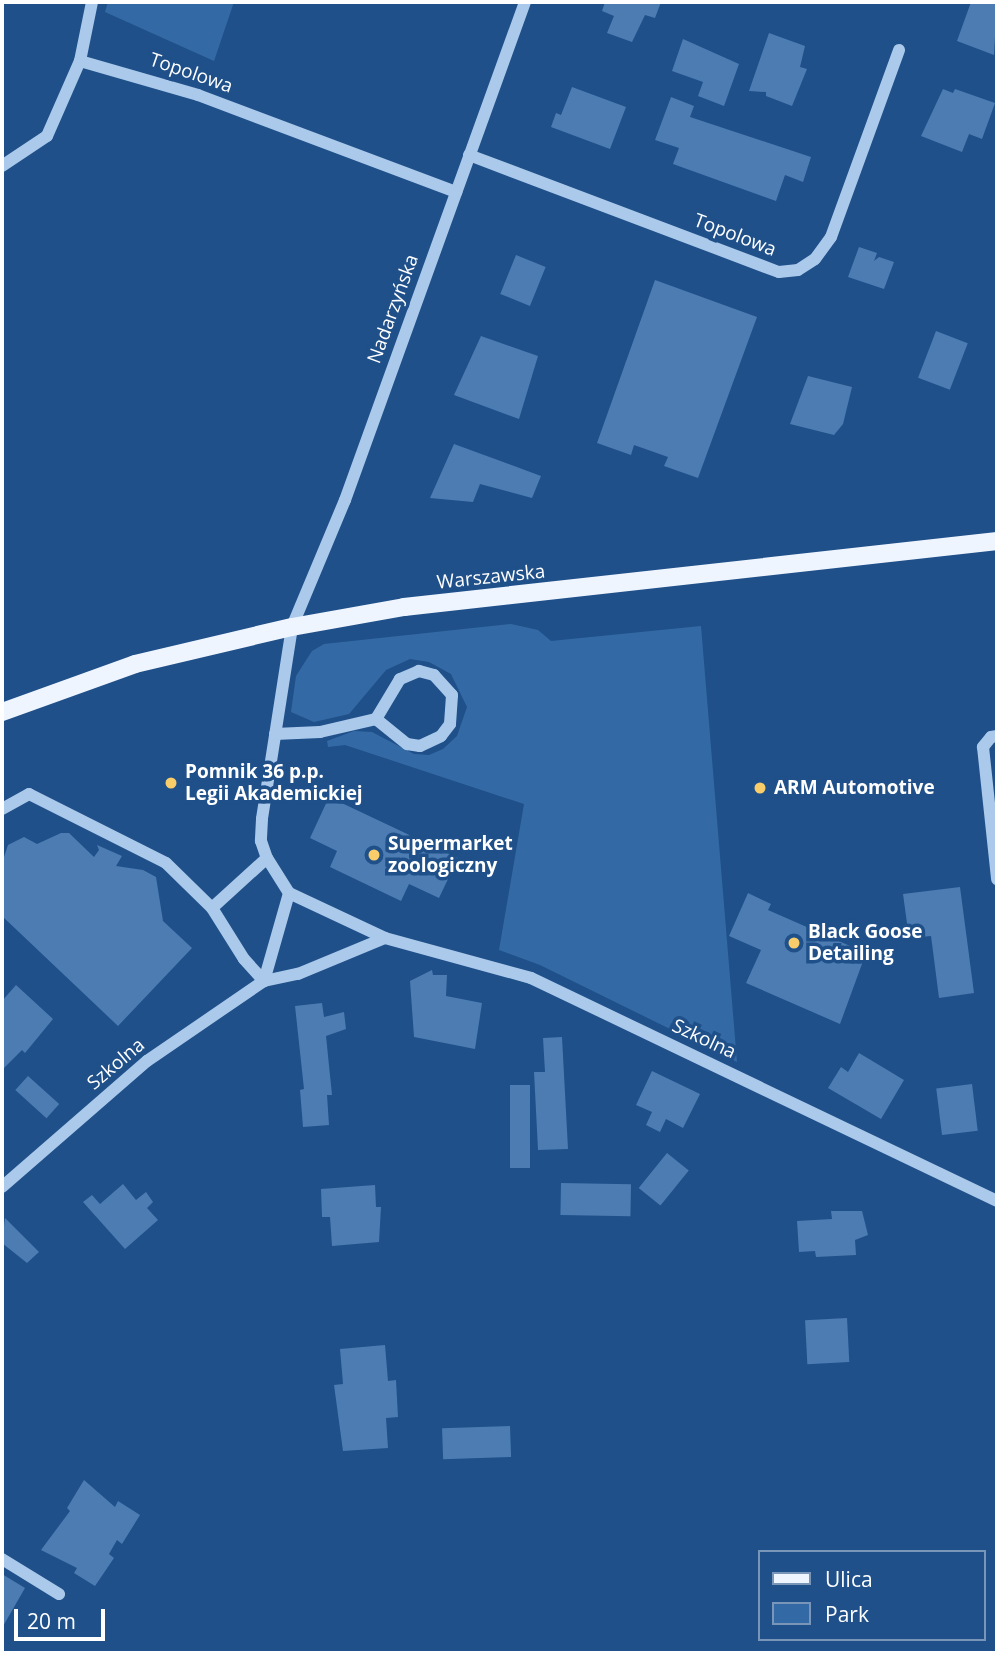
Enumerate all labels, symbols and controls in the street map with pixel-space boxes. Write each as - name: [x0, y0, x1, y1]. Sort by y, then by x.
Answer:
- street label: Topolowa: [146, 48, 236, 98]
- street label: Topolowa: [691, 209, 779, 261]
- street label: Nadarzyńska: [363, 251, 423, 367]
- street label: Warszawska: [436, 560, 546, 594]
- place label: Pomnik 36 p.p. Legii Akademickiej: [185, 761, 363, 805]
- marker: Pomnik 36 p.p. Legii Akademickiej: [163, 775, 179, 791]
- place label: ARM Automotive: [774, 777, 935, 799]
- marker: ARM Automotive: [752, 780, 768, 796]
- place label: Supermarket zoologiczny: [388, 833, 513, 877]
- marker: Supermarket zoologiczny: [366, 847, 382, 863]
- place label: Black Goose Detailing: [808, 921, 922, 965]
- marker: Black Goose Detailing: [786, 935, 802, 951]
- street label: Szkolna: [668, 1014, 740, 1064]
- street label: Szkolna: [83, 1033, 149, 1095]
- legend: [758, 1550, 985, 1641]
- text: Ulica: [825, 1565, 873, 1593]
- scale bar: [18, 1596, 108, 1640]
- text: Park: [825, 1600, 869, 1628]
- text: 20 m: [27, 1607, 76, 1635]

